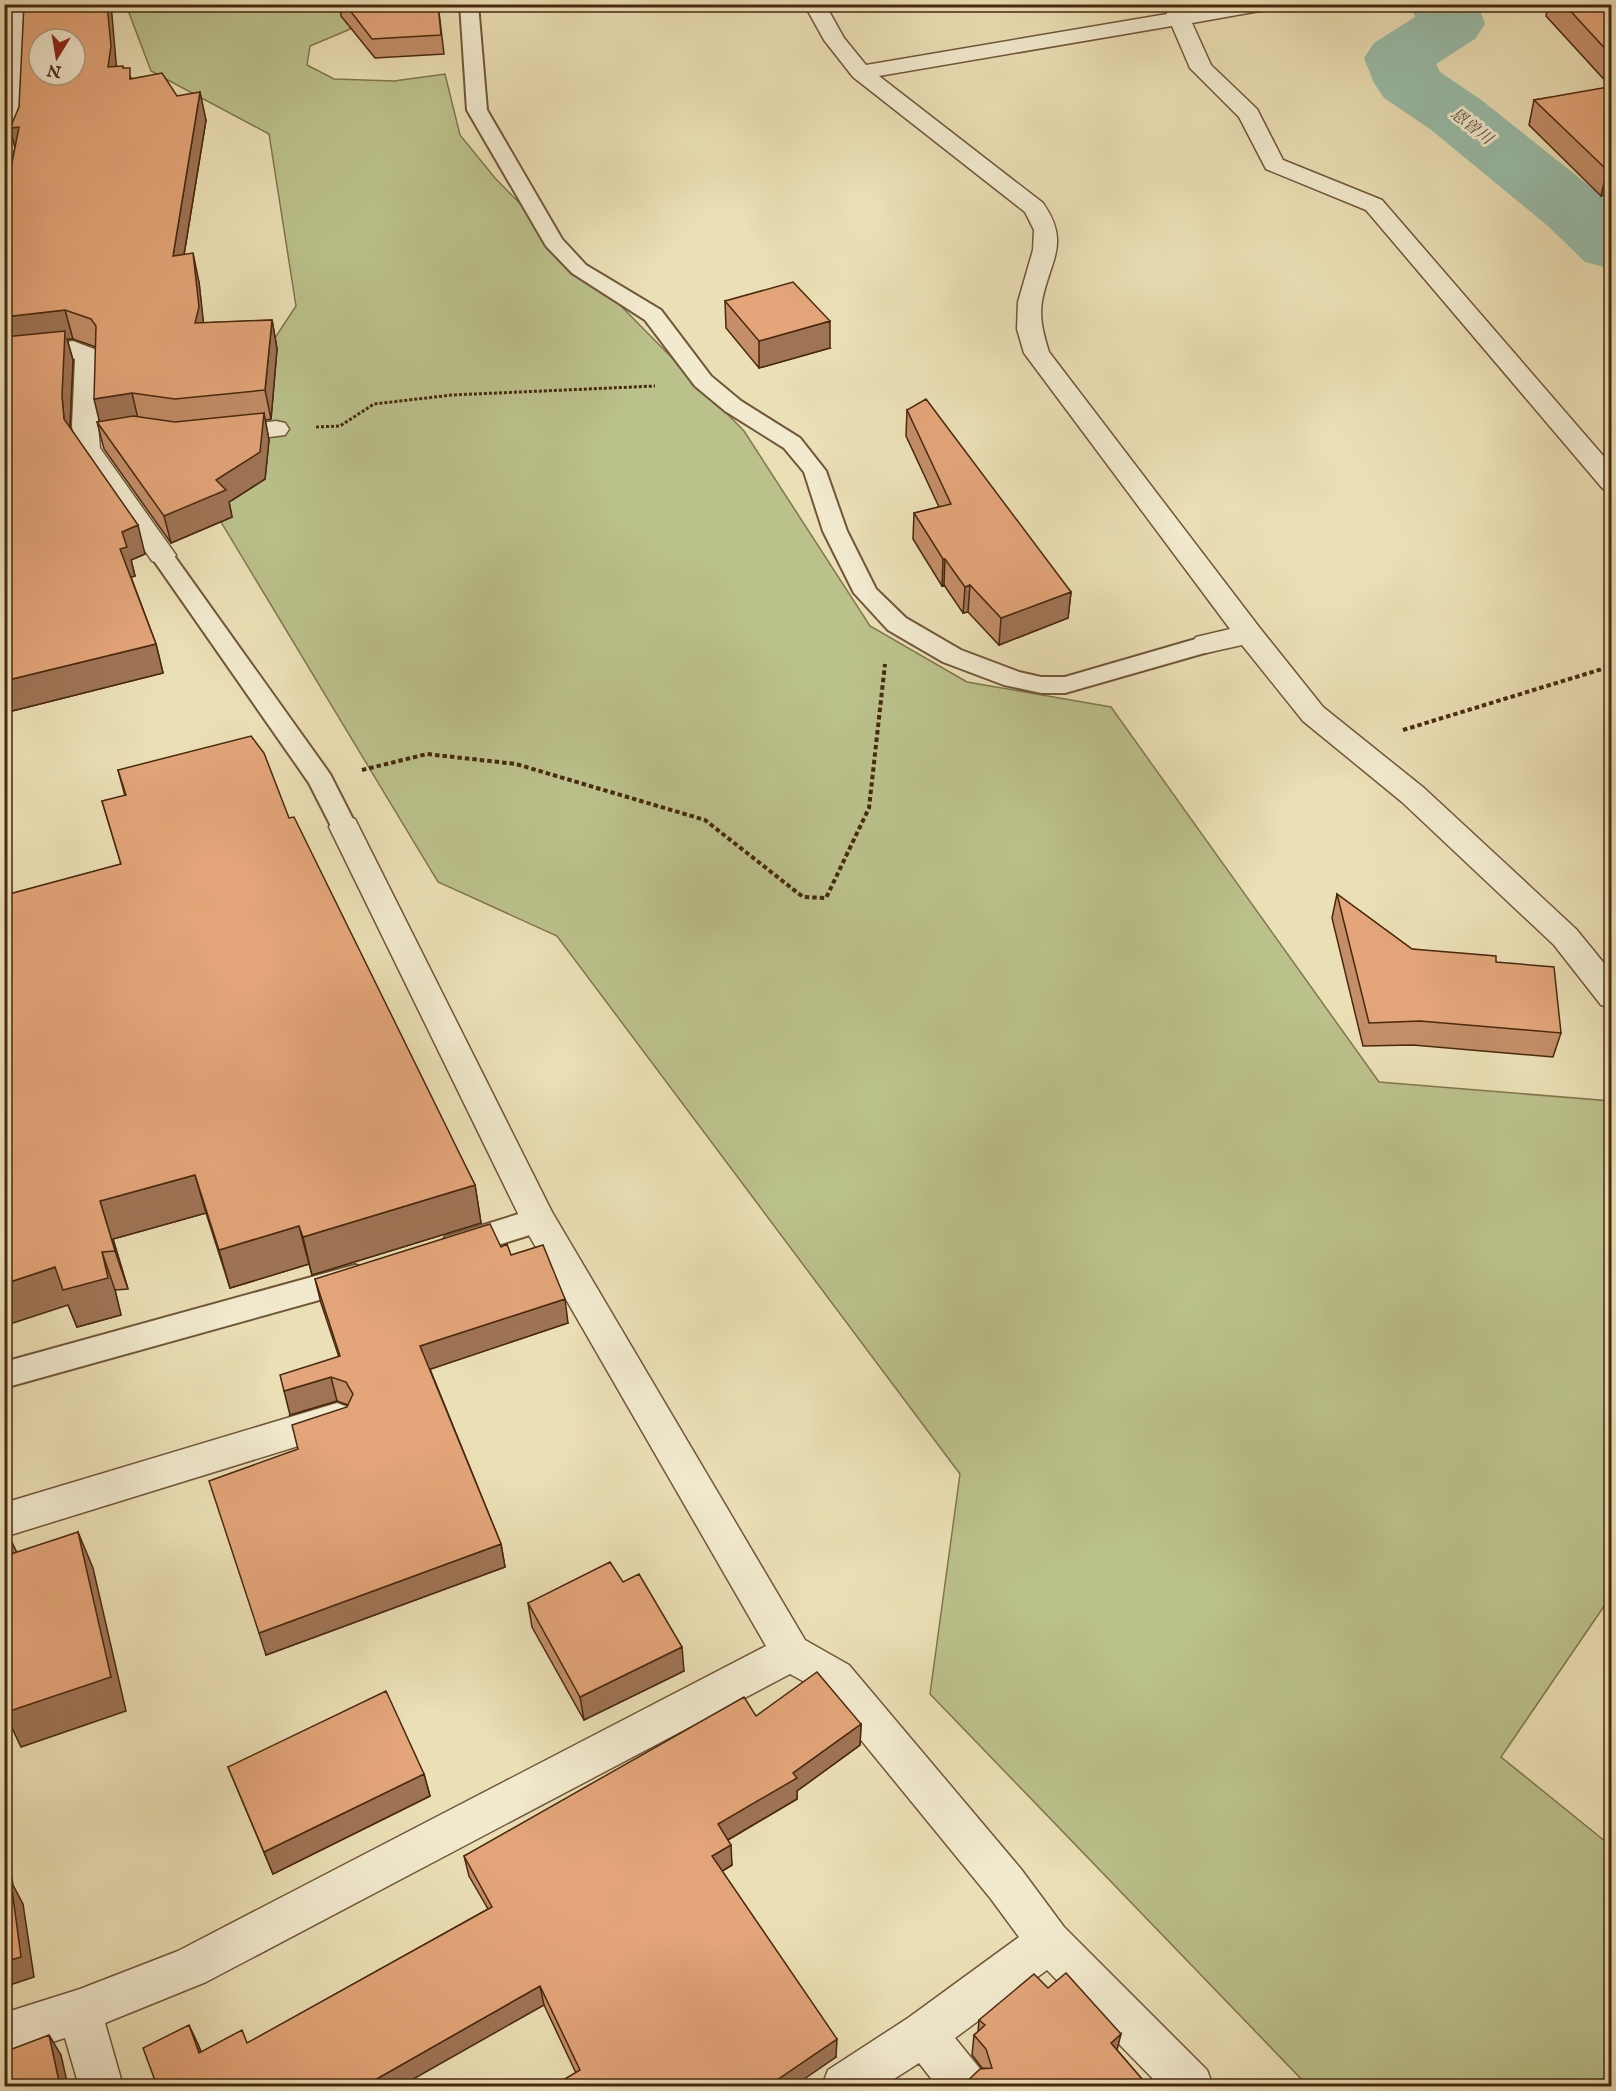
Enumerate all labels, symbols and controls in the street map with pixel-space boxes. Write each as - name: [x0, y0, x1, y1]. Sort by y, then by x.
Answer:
- north arrow: [27, 27, 87, 87]
- text: N: [46, 59, 64, 81]
- water label: 恩曽川: [1446, 104, 1498, 151]

